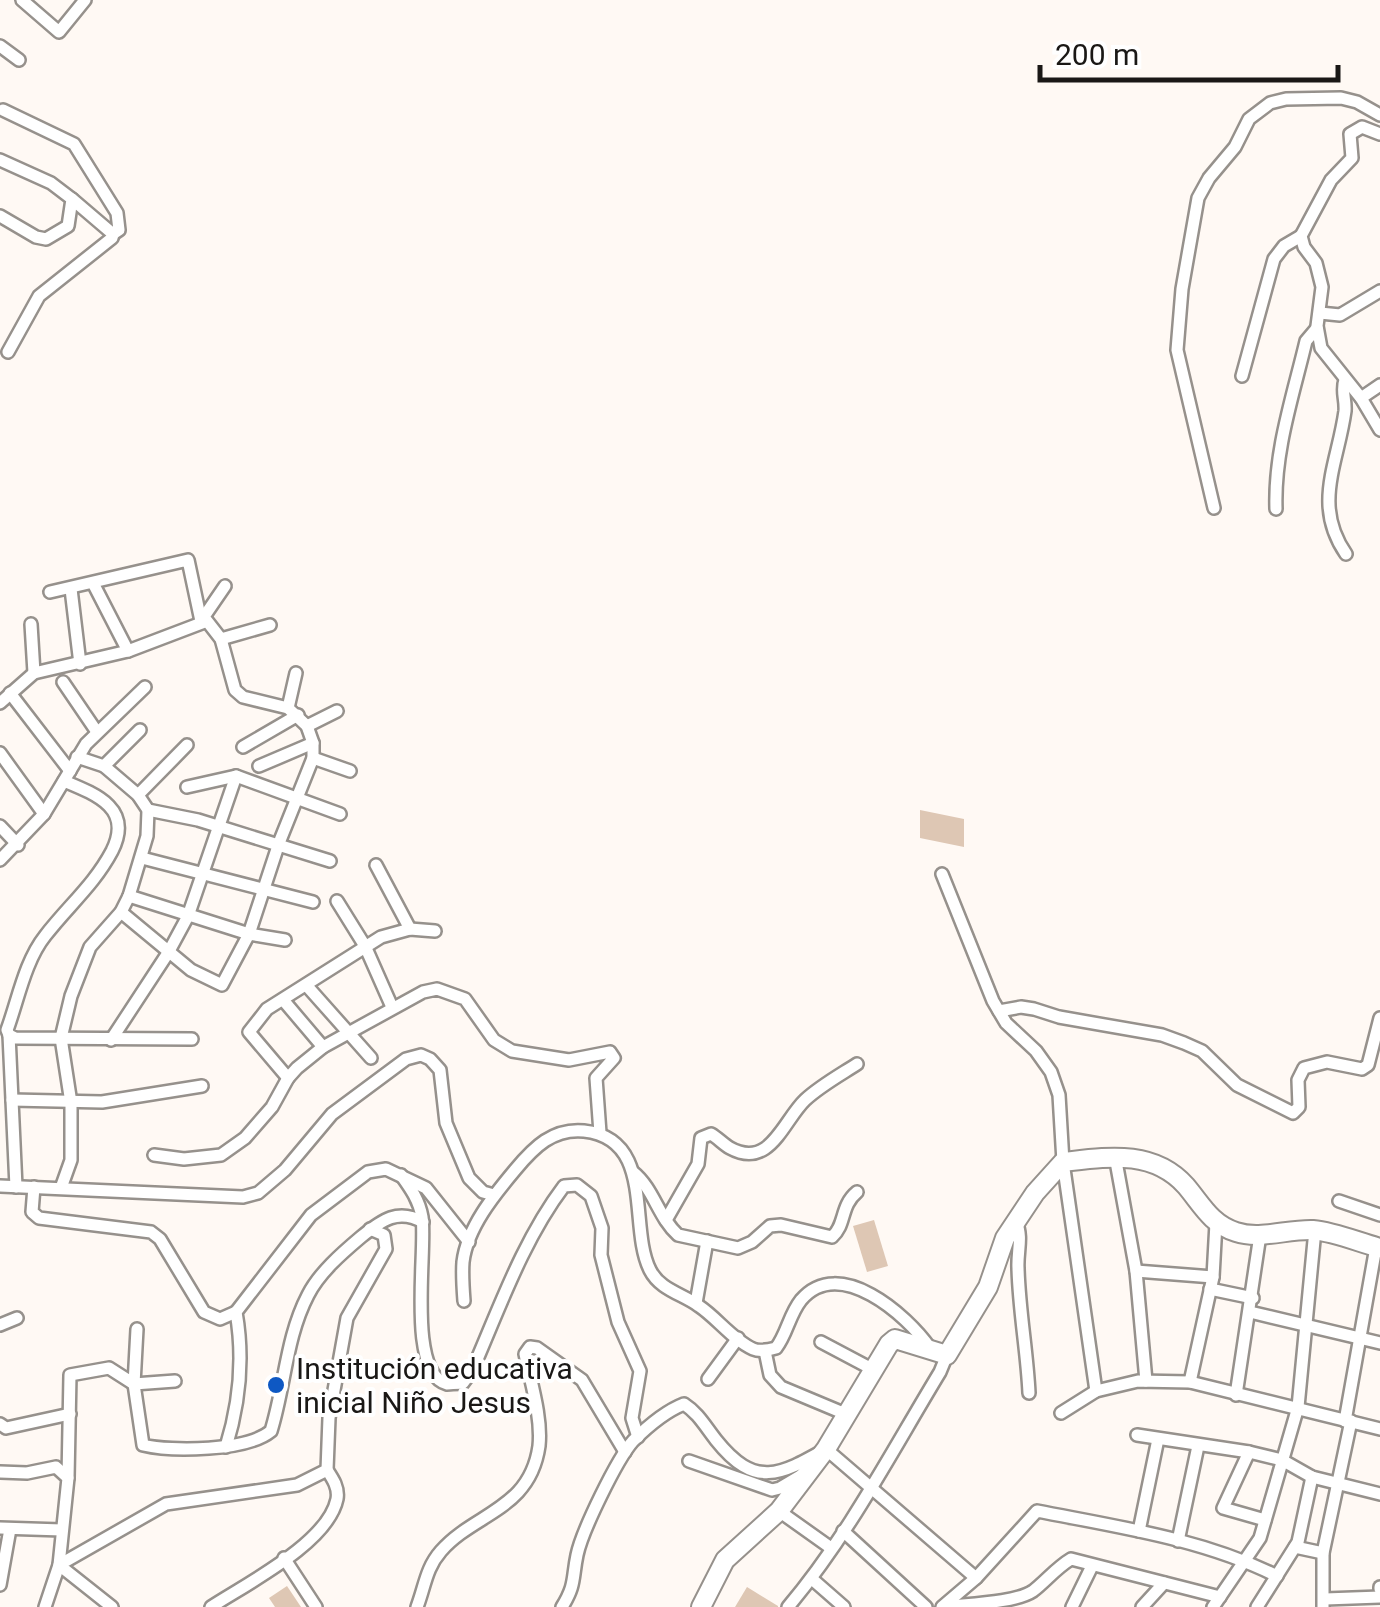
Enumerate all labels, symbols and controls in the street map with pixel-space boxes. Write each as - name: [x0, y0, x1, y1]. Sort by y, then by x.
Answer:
- scale bar: [1040, 20, 1338, 82]
- text: 200 m: [1055, 37, 1139, 72]
- place label: Institución educativa inicial Niño Jesus: [296, 1351, 573, 1420]
- marker: Institución educativa inicial Niño Jesus: [265, 1374, 287, 1396]

